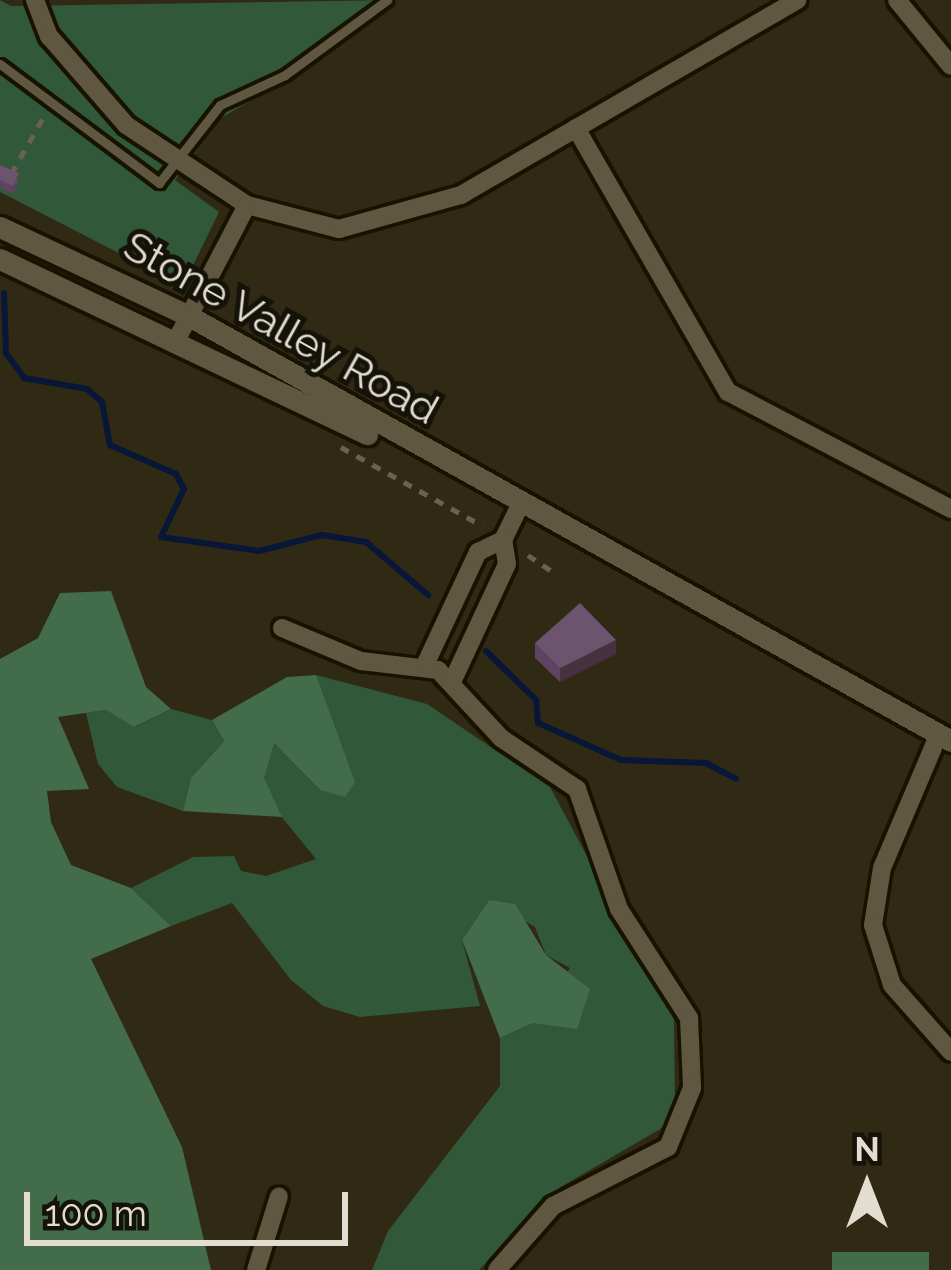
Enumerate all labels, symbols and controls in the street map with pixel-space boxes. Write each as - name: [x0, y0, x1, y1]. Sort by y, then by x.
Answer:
- street label: Stone Valley Road: [114, 220, 448, 436]
- north arrow: [807, 1126, 927, 1246]
- text: N: [854, 1130, 880, 1169]
- scale bar: [30, 1168, 354, 1242]
- text: 100 m: [45, 1192, 147, 1234]

